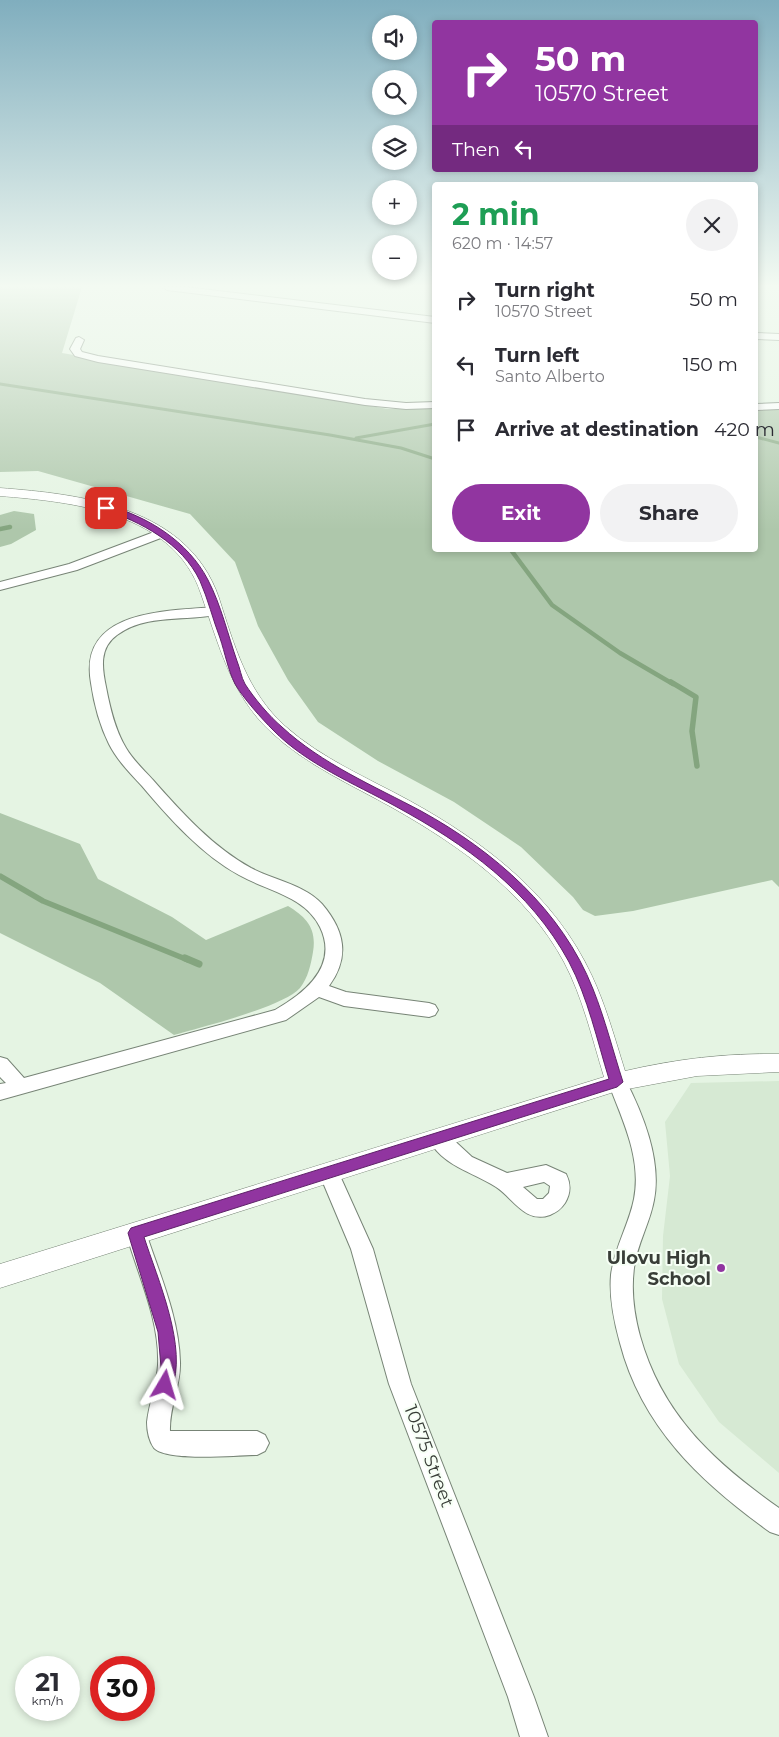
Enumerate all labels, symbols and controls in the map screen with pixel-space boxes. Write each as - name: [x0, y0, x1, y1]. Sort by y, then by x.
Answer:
- map controls: [372, 15, 417, 280]
- button: sound: [372, 15, 417, 60]
- text: 50 m: [535, 37, 626, 80]
- icon: right: [452, 40, 517, 105]
- button: search: [372, 70, 417, 115]
- text: 10570 Street: [535, 80, 669, 107]
- button: layers: [372, 125, 417, 170]
- icon: left: [510, 135, 538, 163]
- text: Then: [452, 138, 500, 161]
- button: +: [372, 180, 417, 225]
- text: 2 min: [452, 196, 539, 233]
- button: close: [686, 199, 738, 251]
- text: 620 m · 14:57: [452, 234, 553, 253]
- button: −: [372, 235, 417, 280]
- text: Turn right: [495, 279, 595, 302]
- icon: right: [452, 286, 480, 314]
- text: 50 m: [690, 288, 738, 311]
- text: 10570 Street: [495, 302, 592, 321]
- text: Turn left: [495, 344, 580, 367]
- icon: left: [452, 351, 480, 379]
- text: 150 m: [683, 353, 738, 376]
- text: Santo Alberto: [495, 367, 605, 386]
- icon: arrive: [452, 416, 480, 444]
- text: Arrive at destination: [495, 418, 699, 441]
- text: 420 m: [714, 418, 775, 441]
- button: Exit: [452, 484, 590, 542]
- button: Share: [600, 484, 738, 542]
- pin: [85, 487, 127, 529]
- icon: arrive: [92, 494, 120, 522]
- place label: Ulovu High School: [607, 1247, 711, 1290]
- marker: Ulovu High School: [715, 1262, 727, 1274]
- position arrow: [138, 1358, 190, 1410]
- street label: 10575 Street: [399, 1402, 459, 1510]
- speed limit sign: 30: [90, 1656, 155, 1721]
- text: 21: [35, 1667, 60, 1697]
- text: km/h: [31, 1693, 64, 1708]

